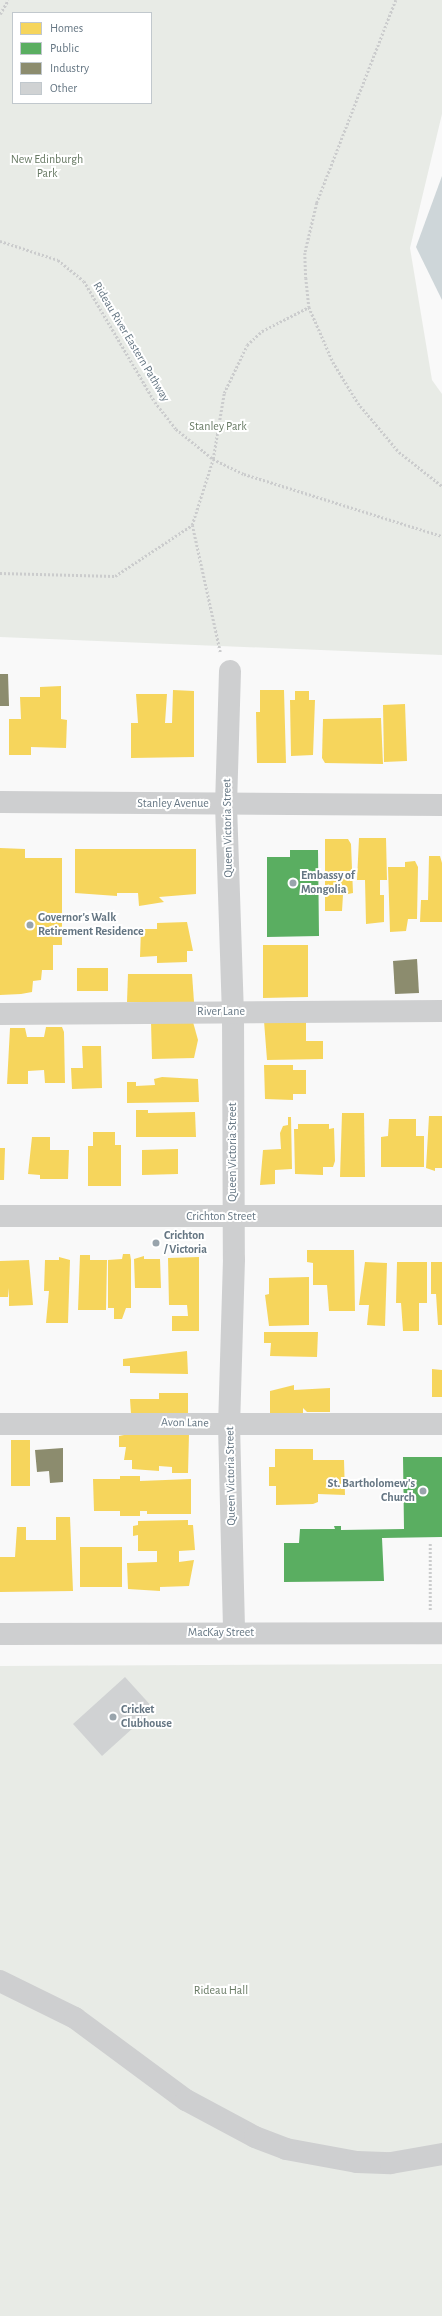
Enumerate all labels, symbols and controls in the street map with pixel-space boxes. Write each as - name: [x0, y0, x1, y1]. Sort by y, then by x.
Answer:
- legend: [12, 12, 152, 104]
- text: Homes: [50, 22, 83, 34]
- text: Public: [50, 42, 79, 54]
- text: Industry: [50, 62, 89, 74]
- text: Other: [50, 82, 77, 94]
- park label: New Edinburgh Park: [11, 153, 83, 181]
- street label: Rideau River Eastern Pathway: [89, 279, 173, 405]
- park label: Stanley Park: [189, 420, 247, 434]
- street label: Queen Victoria Street: [220, 778, 236, 878]
- street label: Stanley Avenue: [137, 797, 209, 811]
- place label: Embassy of Mongolia: [301, 869, 355, 897]
- marker: Embassy of Mongolia: [288, 878, 298, 888]
- place label: Governor's Walk Retirement Residence: [38, 911, 144, 939]
- marker: Governor's Walk Retirement Residence: [25, 920, 35, 930]
- street label: River Lane: [197, 1005, 245, 1019]
- street label: Queen Victoria Street: [226, 1102, 240, 1202]
- street label: Crichton Street: [186, 1210, 256, 1224]
- place label: Crichton / Victoria: [164, 1229, 207, 1257]
- marker: Crichton / Victoria: [151, 1238, 161, 1248]
- street label: Avon Lane: [161, 1415, 209, 1431]
- street label: Queen Victoria Street: [223, 1426, 239, 1526]
- place label: St. Bartholomew's Church: [328, 1477, 415, 1505]
- marker: St. Bartholomew's Church: [418, 1486, 428, 1496]
- street label: MacKay Street: [188, 1626, 254, 1640]
- place label: Cricket Clubhouse: [121, 1703, 172, 1731]
- marker: Cricket Clubhouse: [108, 1712, 118, 1722]
- park label: Rideau Hall: [194, 1984, 248, 1998]

